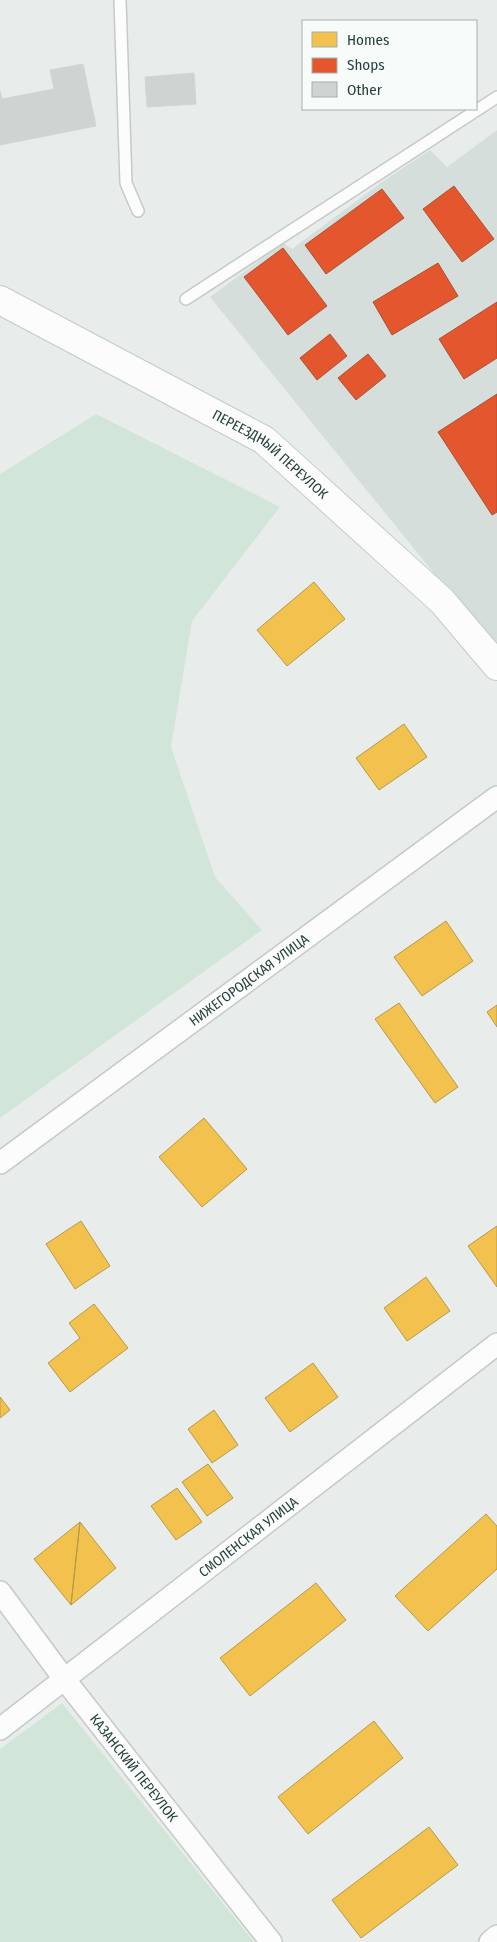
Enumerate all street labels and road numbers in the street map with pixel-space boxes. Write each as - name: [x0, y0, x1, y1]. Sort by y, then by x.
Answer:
- street label: ПЕРЕЕЗДНЫЙ ПЕРЕУЛОК: [210, 406, 332, 503]
- street label: НИЖЕГОРОДСКАЯ УЛИЦА: [186, 930, 312, 1029]
- street label: СМОЛЕНСКАЯ УЛИЦА: [195, 1493, 302, 1580]
- street label: КАЗАНСКИЙ ПЕРЕУЛОК: [86, 1711, 182, 1825]

